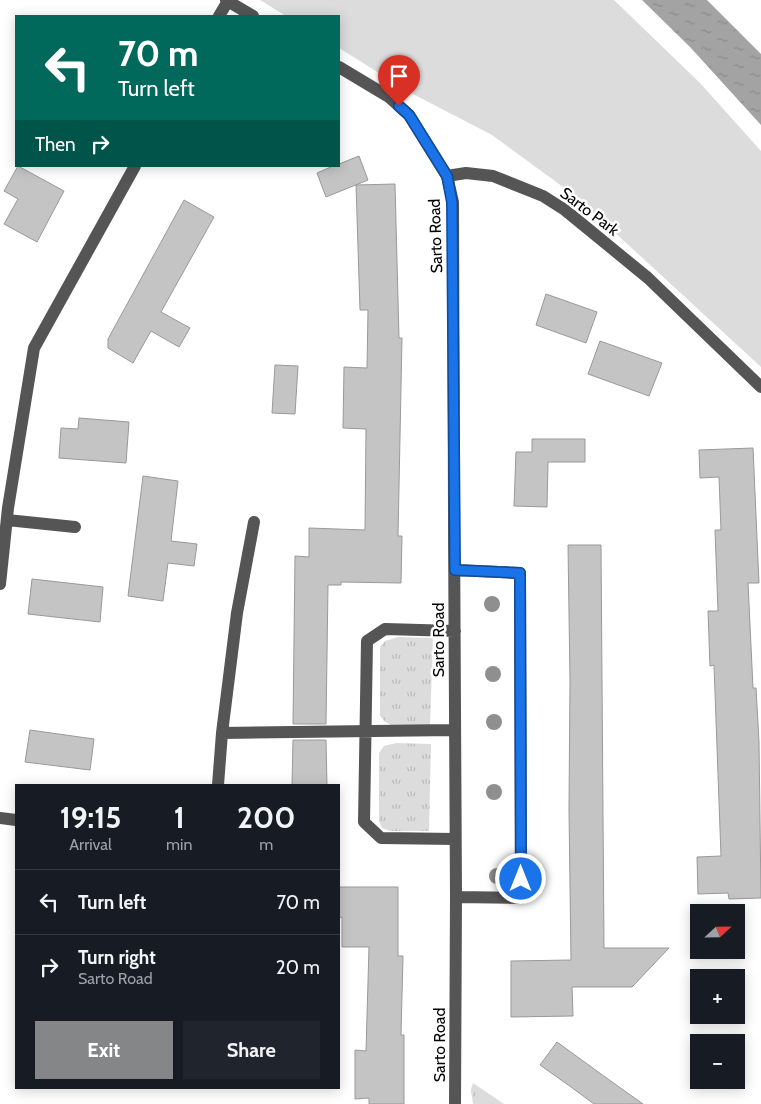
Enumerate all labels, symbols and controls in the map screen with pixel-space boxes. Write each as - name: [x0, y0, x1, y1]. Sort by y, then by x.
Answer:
- text: 70 m: [118, 32, 199, 75]
- icon: left: [35, 35, 100, 100]
- pin: [378, 55, 420, 106]
- icon: arrive: [385, 62, 413, 90]
- text: Turn left: [118, 75, 195, 102]
- icon: right: [86, 130, 114, 158]
- text: Then: [35, 133, 76, 156]
- street label: Sarto Park: [557, 183, 623, 240]
- street label: Sarto Road: [425, 198, 446, 274]
- street label: Sarto Road: [429, 603, 448, 677]
- text: 19:15: [60, 799, 121, 836]
- text: 1: [174, 799, 185, 836]
- text: 200: [237, 799, 295, 836]
- text: Arrival: [69, 835, 112, 854]
- text: min: [166, 835, 192, 854]
- text: m: [259, 835, 273, 854]
- position arrow: [494, 852, 546, 904]
- icon: left: [35, 888, 63, 916]
- text: Turn left: [78, 891, 146, 914]
- text: 70 m: [276, 891, 320, 914]
- north arrow: [690, 904, 745, 959]
- map controls: [690, 904, 745, 1089]
- text: Turn right: [78, 946, 156, 969]
- icon: right: [35, 953, 63, 981]
- text: 20 m: [276, 956, 320, 979]
- text: Sarto Road: [78, 969, 153, 988]
- button: +: [690, 969, 745, 1024]
- street label: Sarto Road: [430, 1008, 449, 1082]
- button: Exit: [35, 1021, 173, 1079]
- button: Share: [183, 1021, 320, 1079]
- button: −: [690, 1034, 745, 1089]

